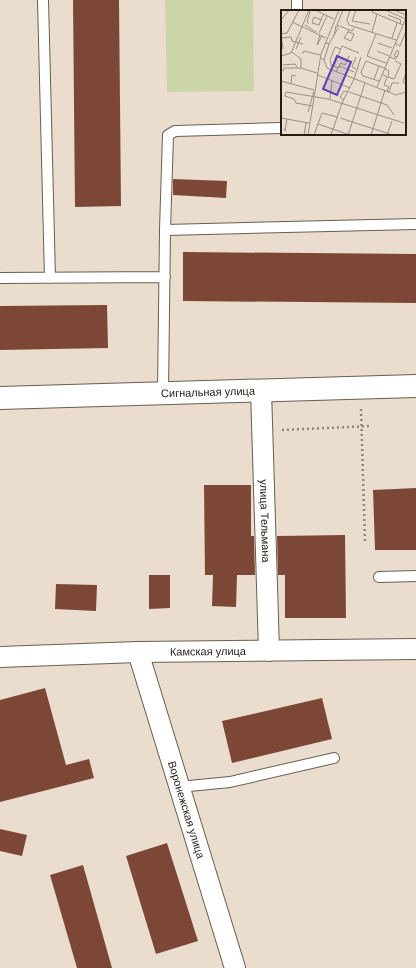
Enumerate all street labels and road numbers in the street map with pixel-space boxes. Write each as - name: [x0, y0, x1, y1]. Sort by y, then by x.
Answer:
- street label: Сигнальная улица: [161, 385, 256, 399]
- street label: улица Тельмана: [258, 479, 272, 564]
- street label: Камская улица: [170, 645, 247, 658]
- street label: Воронежская улица: [166, 760, 207, 861]

